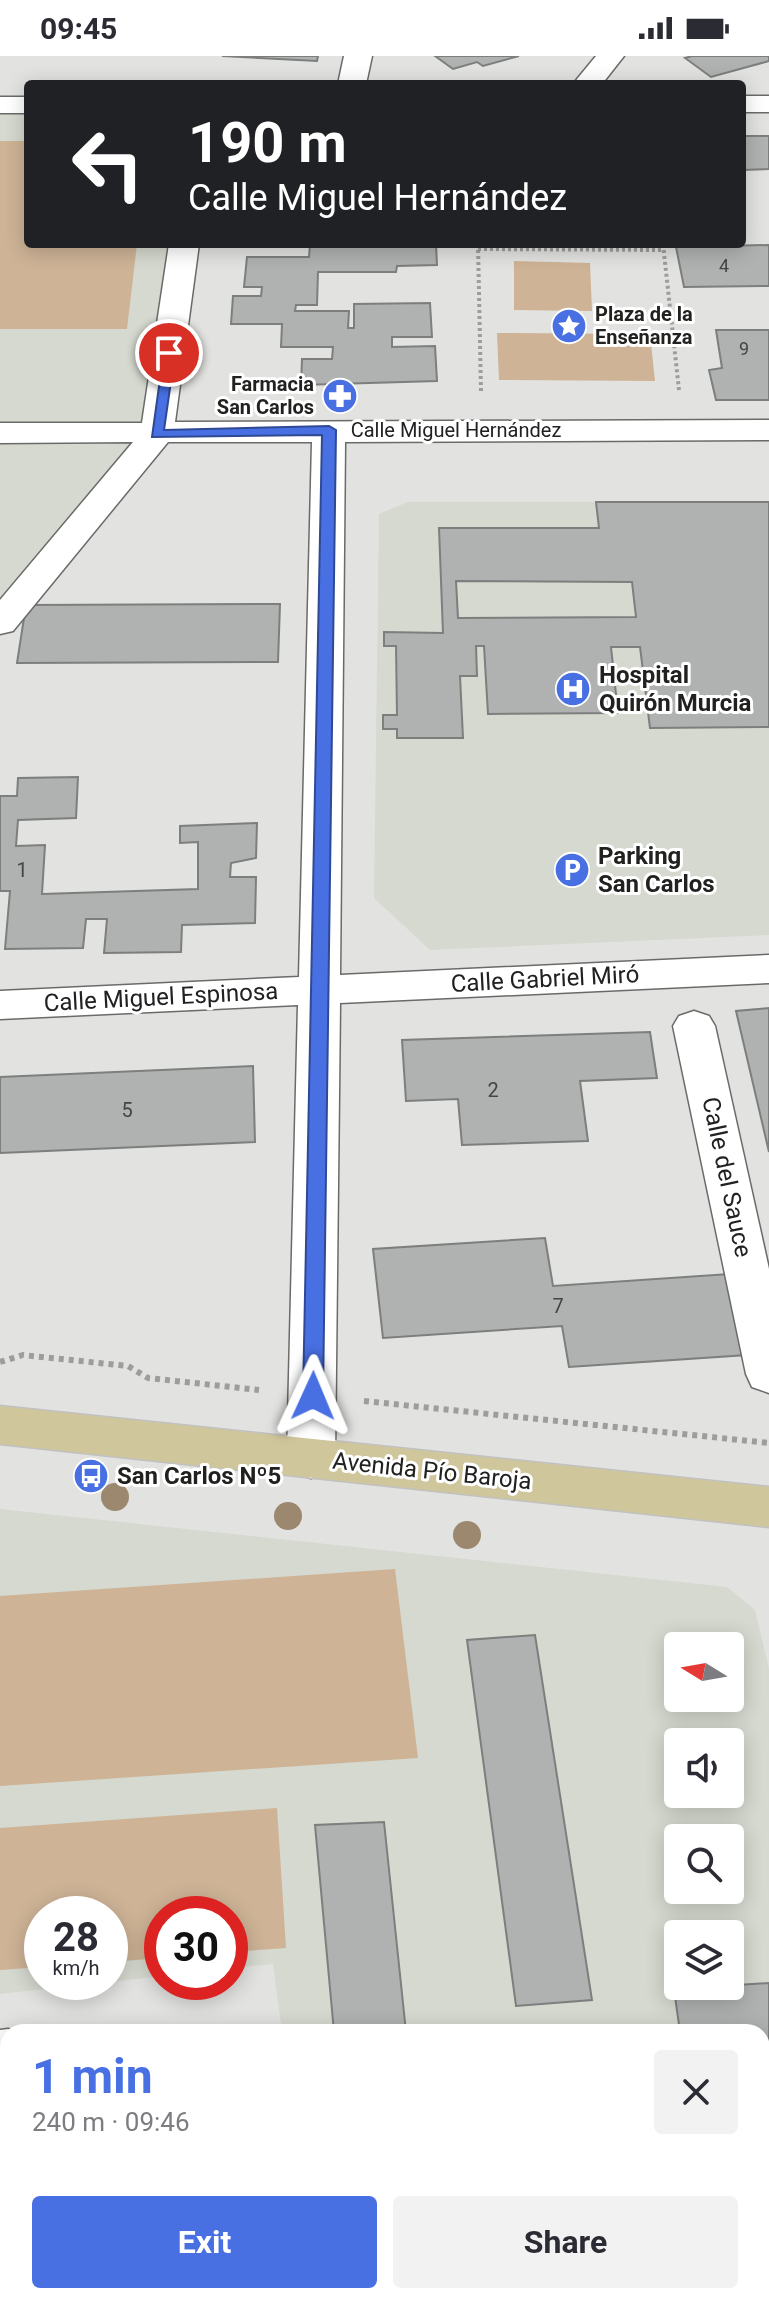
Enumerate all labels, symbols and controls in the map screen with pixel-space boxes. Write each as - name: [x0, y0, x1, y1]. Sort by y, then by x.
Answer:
- text: 09:45: [40, 11, 117, 46]
- text: 190 m: [188, 110, 347, 176]
- icon: left: [56, 112, 160, 216]
- text: Calle Miguel Hernández: [188, 177, 567, 219]
- house number: 4: [719, 255, 729, 276]
- place label: Plaza de la Enseñanza: [595, 302, 693, 349]
- place icon: Plaza de la Enseñanza: [550, 307, 588, 345]
- pin: [135, 319, 203, 387]
- icon: arrive: [147, 331, 191, 375]
- house number: 9: [739, 338, 749, 359]
- place label: Farmacia San Carlos: [217, 372, 314, 419]
- pharmacy icon: Farmacia San Carlos: [321, 377, 359, 415]
- street label: Calle Miguel Hernández: [351, 418, 561, 442]
- place label: Hospital Quirón Murcia: [599, 661, 752, 717]
- hospital icon: Hospital Quirón Murcia: [554, 670, 592, 708]
- place label: Parking San Carlos: [598, 842, 715, 898]
- parking icon: Parking San Carlos: [553, 851, 591, 889]
- house number: 1: [16, 858, 28, 882]
- street label: Calle Gabriel Miró: [450, 960, 640, 998]
- street label: Calle Miguel Espinosa: [43, 977, 279, 1017]
- house number: 2: [487, 1078, 499, 1102]
- street label: Calle del Sauce: [696, 1094, 758, 1260]
- house number: 5: [121, 1098, 133, 1122]
- house number: 7: [552, 1294, 564, 1318]
- position arrow: [271, 1354, 355, 1438]
- street label: Avenida Pío Baroja: [331, 1447, 533, 1495]
- bus stop icon: San Carlos Nº5: [72, 1457, 110, 1495]
- place label: San Carlos Nº5: [117, 1462, 281, 1490]
- north arrow: [664, 1632, 744, 1712]
- map controls: [664, 1632, 744, 2000]
- button: sound: [664, 1728, 744, 1808]
- button: search: [664, 1824, 744, 1904]
- speed limit sign: 30: [144, 1896, 248, 2000]
- text: 28: [53, 1914, 99, 1961]
- button: layers: [664, 1920, 744, 2000]
- text: km/h: [53, 1956, 99, 1980]
- text: 1 min: [32, 2048, 153, 2105]
- button: close: [654, 2050, 738, 2134]
- text: 240 m · 09:46: [32, 2107, 190, 2137]
- button: Exit: [32, 2196, 377, 2288]
- button: Share: [393, 2196, 738, 2288]

